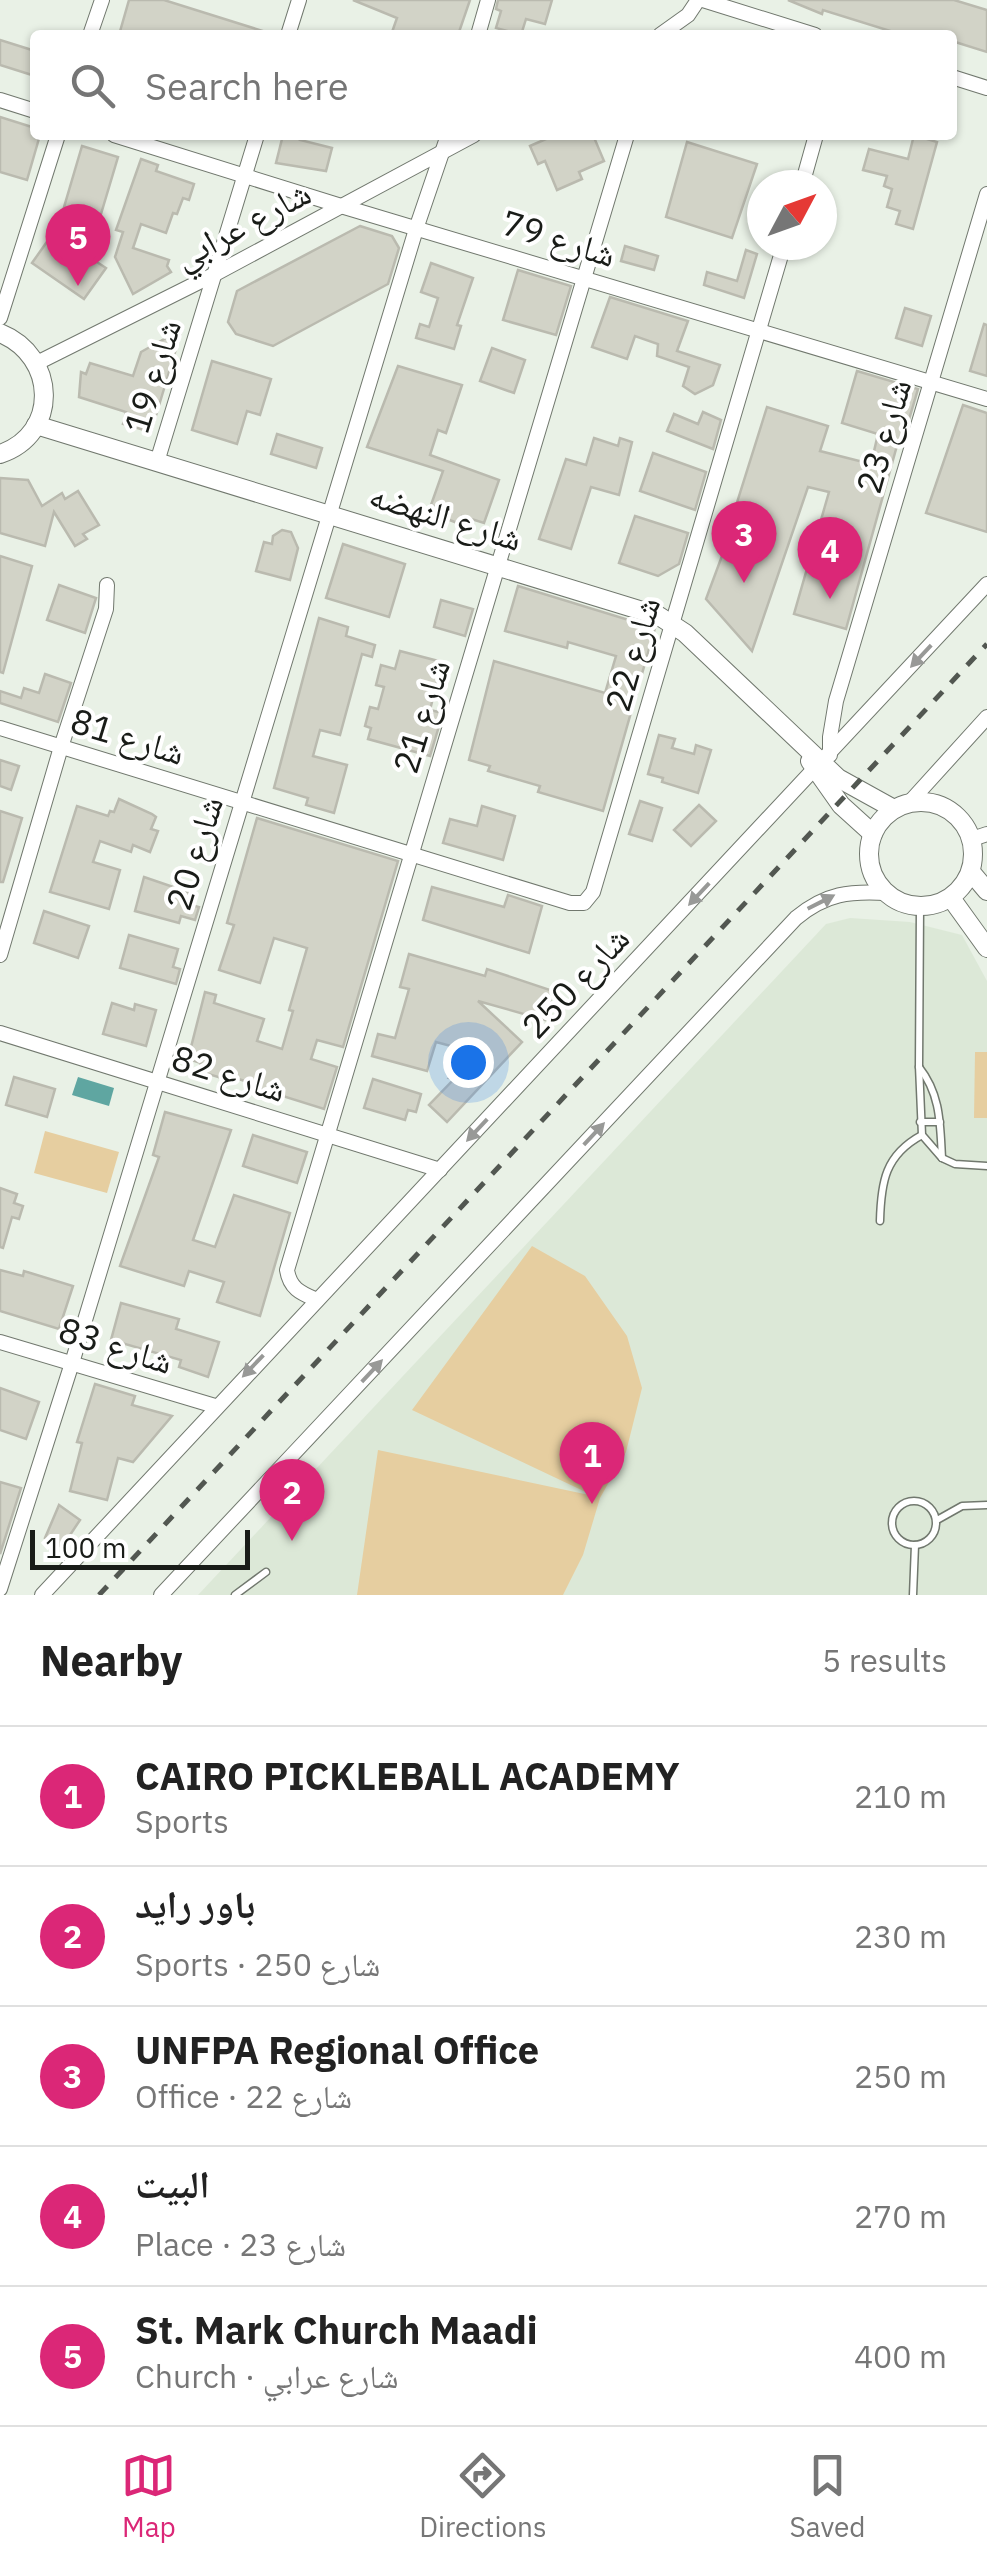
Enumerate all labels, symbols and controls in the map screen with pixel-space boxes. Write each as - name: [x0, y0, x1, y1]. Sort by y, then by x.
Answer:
- search box: [30, 30, 957, 140]
- icon: search: [65, 58, 120, 113]
- text: Search here: [145, 61, 349, 110]
- street label: شارع عرابي: [166, 169, 321, 284]
- north arrow: [747, 170, 837, 260]
- street label: شارع 79: [496, 199, 622, 277]
- pin: 5: [46, 204, 110, 286]
- street label: شارع 19: [113, 313, 191, 439]
- street label: شارع 23: [845, 374, 921, 498]
- street label: شارع النهضه: [364, 471, 528, 561]
- pin: 3: [712, 500, 776, 583]
- pin: 4: [798, 516, 862, 599]
- street label: شارع 22: [594, 592, 670, 716]
- one-way arrow: [910, 644, 933, 668]
- street label: شارع 21: [382, 653, 460, 779]
- street label: شارع 81: [65, 697, 191, 775]
- street label: شارع 20: [155, 790, 233, 916]
- one-way arrow: [688, 881, 711, 905]
- one-way arrow: [806, 894, 835, 911]
- street label: شارع 250: [511, 916, 639, 1048]
- street label: شارع 82: [166, 1034, 292, 1112]
- your location: [443, 1037, 494, 1088]
- one-way arrow: [466, 1118, 489, 1142]
- one-way arrow: [582, 1122, 605, 1146]
- street label: شارع 83: [53, 1306, 179, 1384]
- one-way arrow: [242, 1354, 266, 1378]
- one-way arrow: [360, 1359, 383, 1383]
- pin: 1: [560, 1422, 624, 1504]
- pin: 2: [260, 1458, 324, 1541]
- scale bar: [30, 1525, 250, 1570]
- text: 100 m: [45, 1529, 126, 1566]
- text: Nearby: [40, 1633, 182, 1688]
- text: 5 results: [822, 1639, 947, 1681]
- text: CAIRO PICKLEBALL ACADEMY: [135, 1751, 680, 1800]
- text: 1: [63, 1775, 82, 1817]
- text: 210 m: [854, 1775, 947, 1817]
- text: Sports: [135, 1800, 229, 1842]
- text: باور رايد: [135, 1879, 255, 1928]
- text: 2: [63, 1915, 82, 1957]
- text: 230 m: [854, 1915, 947, 1957]
- text: Sports · شارع 250: [135, 1943, 380, 1985]
- text: UNFPA Regional Office: [135, 2025, 539, 2074]
- text: 3: [63, 2055, 82, 2097]
- text: 250 m: [854, 2055, 947, 2097]
- text: Office · شارع 22: [135, 2075, 352, 2117]
- text: البيت: [135, 2159, 210, 2208]
- text: 4: [63, 2195, 82, 2237]
- text: 270 m: [854, 2195, 947, 2237]
- text: Place · شارع 23: [135, 2223, 346, 2265]
- text: St. Mark Church Maadi: [135, 2305, 538, 2354]
- text: 5: [63, 2335, 82, 2377]
- text: 400 m: [854, 2335, 947, 2377]
- text: Church · شارع عرابي: [135, 2355, 399, 2397]
- tab: Map: [121, 2448, 176, 2545]
- tab: Directions: [419, 2448, 547, 2545]
- tab: Saved: [789, 2448, 866, 2545]

